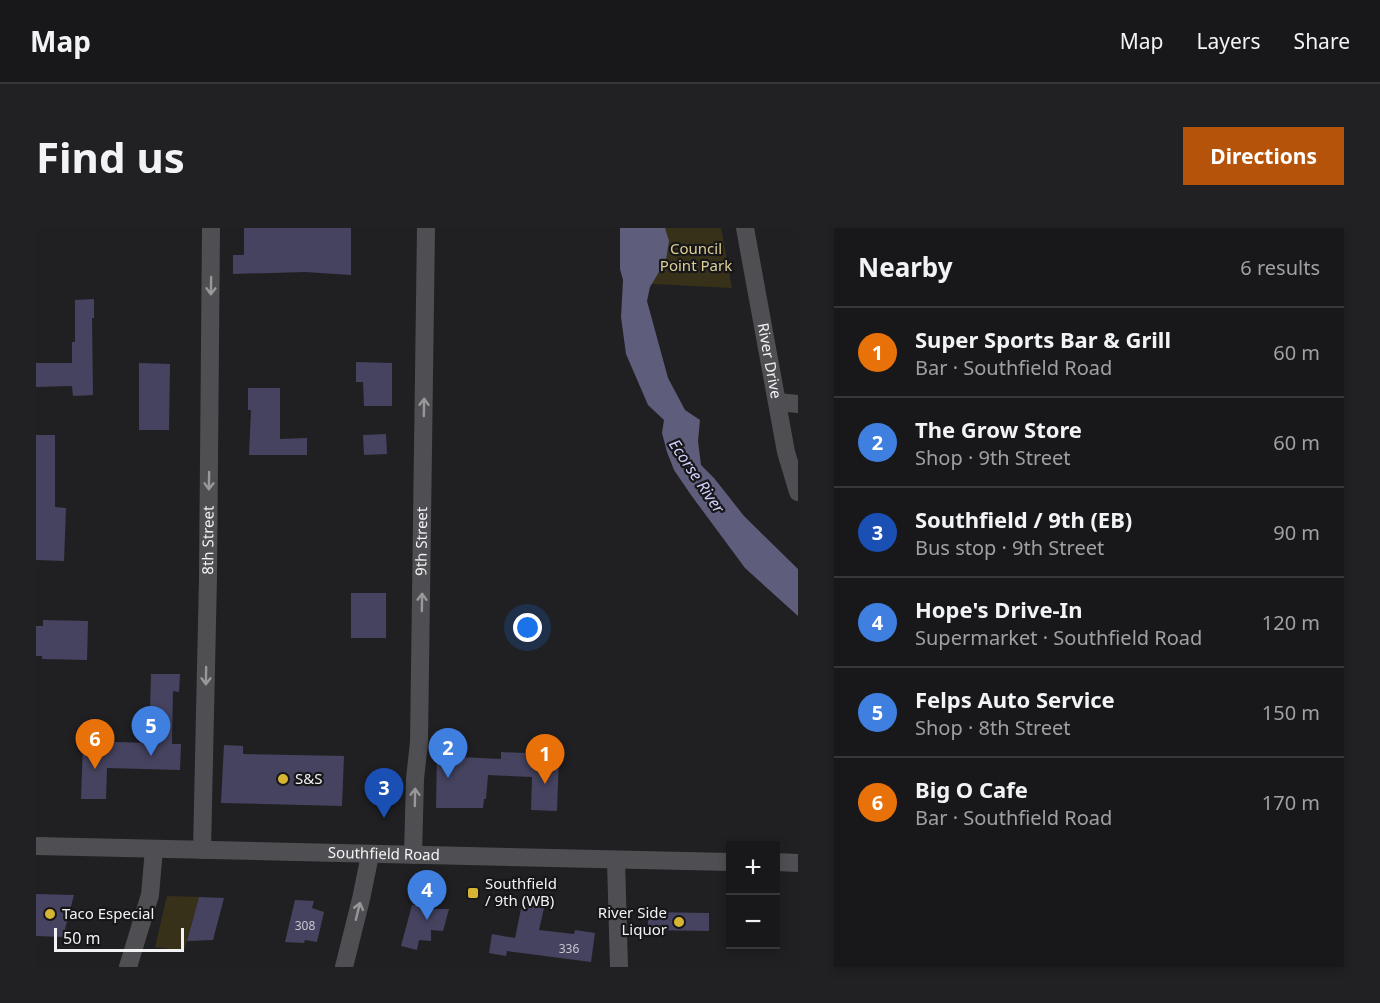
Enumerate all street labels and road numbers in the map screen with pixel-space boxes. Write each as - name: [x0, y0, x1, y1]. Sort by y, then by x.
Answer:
- street label: River Drive: [754, 321, 787, 400]
- street label: 8th Street: [197, 505, 218, 575]
- street label: 9th Street: [410, 506, 431, 576]
- street label: Southfield Road: [328, 842, 440, 864]

